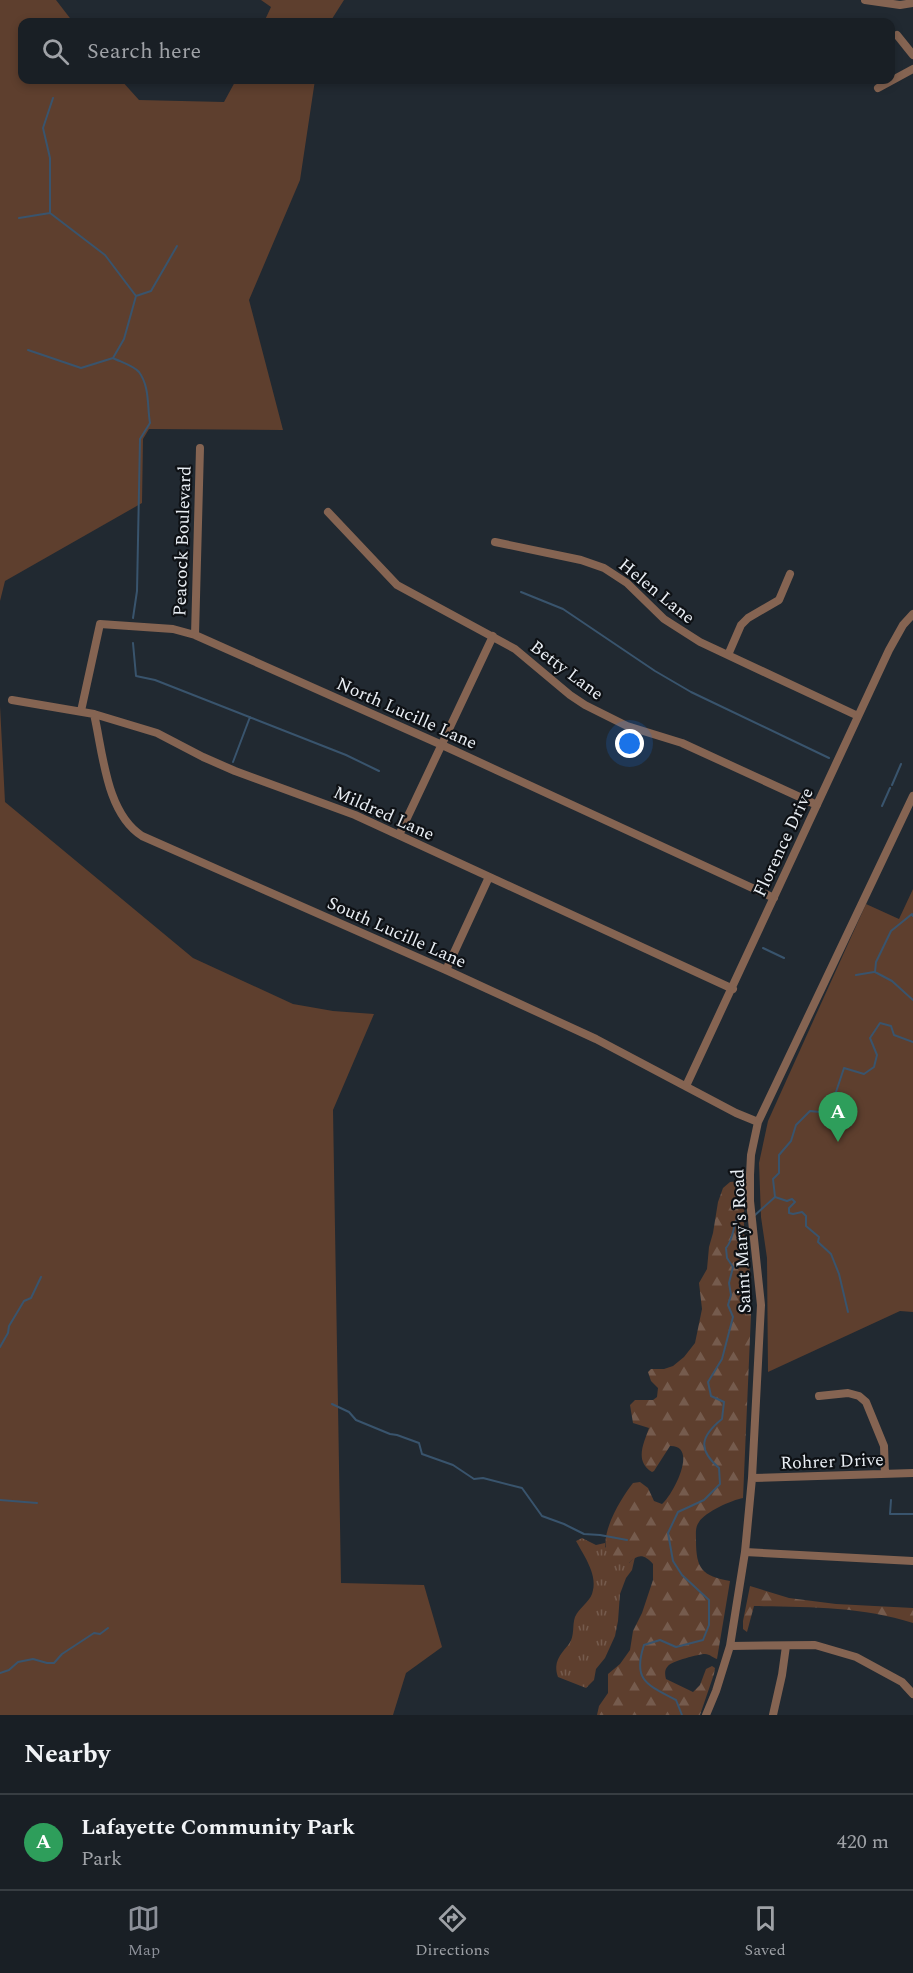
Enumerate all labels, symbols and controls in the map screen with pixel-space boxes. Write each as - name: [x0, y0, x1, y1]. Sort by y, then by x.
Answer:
- search box: [18, 18, 895, 84]
- icon: search: [39, 35, 72, 68]
- text: Search here: [87, 35, 201, 68]
- street label: Peacock Boulevard: [166, 465, 199, 617]
- street label: Helen Lane: [613, 552, 701, 631]
- street label: Betty Lane: [524, 634, 609, 707]
- street label: North Lucille Lane: [332, 670, 481, 757]
- your location: [615, 729, 644, 758]
- street label: Mildred Lane: [329, 779, 439, 848]
- street label: Florence Drive: [746, 783, 821, 901]
- street label: South Lucille Lane: [323, 890, 471, 975]
- pin: A: [818, 1092, 858, 1142]
- street label: Saint Mary's Road: [724, 1168, 759, 1314]
- street label: Rohrer Drive: [780, 1446, 884, 1477]
- text: Nearby: [24, 1734, 110, 1774]
- text: Lafayette Community Park: [81, 1811, 355, 1844]
- text: A: [36, 1827, 51, 1857]
- text: 420 m: [837, 1827, 889, 1857]
- text: Park: [81, 1844, 122, 1874]
- tab: Map: [127, 1902, 160, 1962]
- tab: Directions: [415, 1902, 490, 1962]
- tab: Saved: [745, 1902, 786, 1962]

